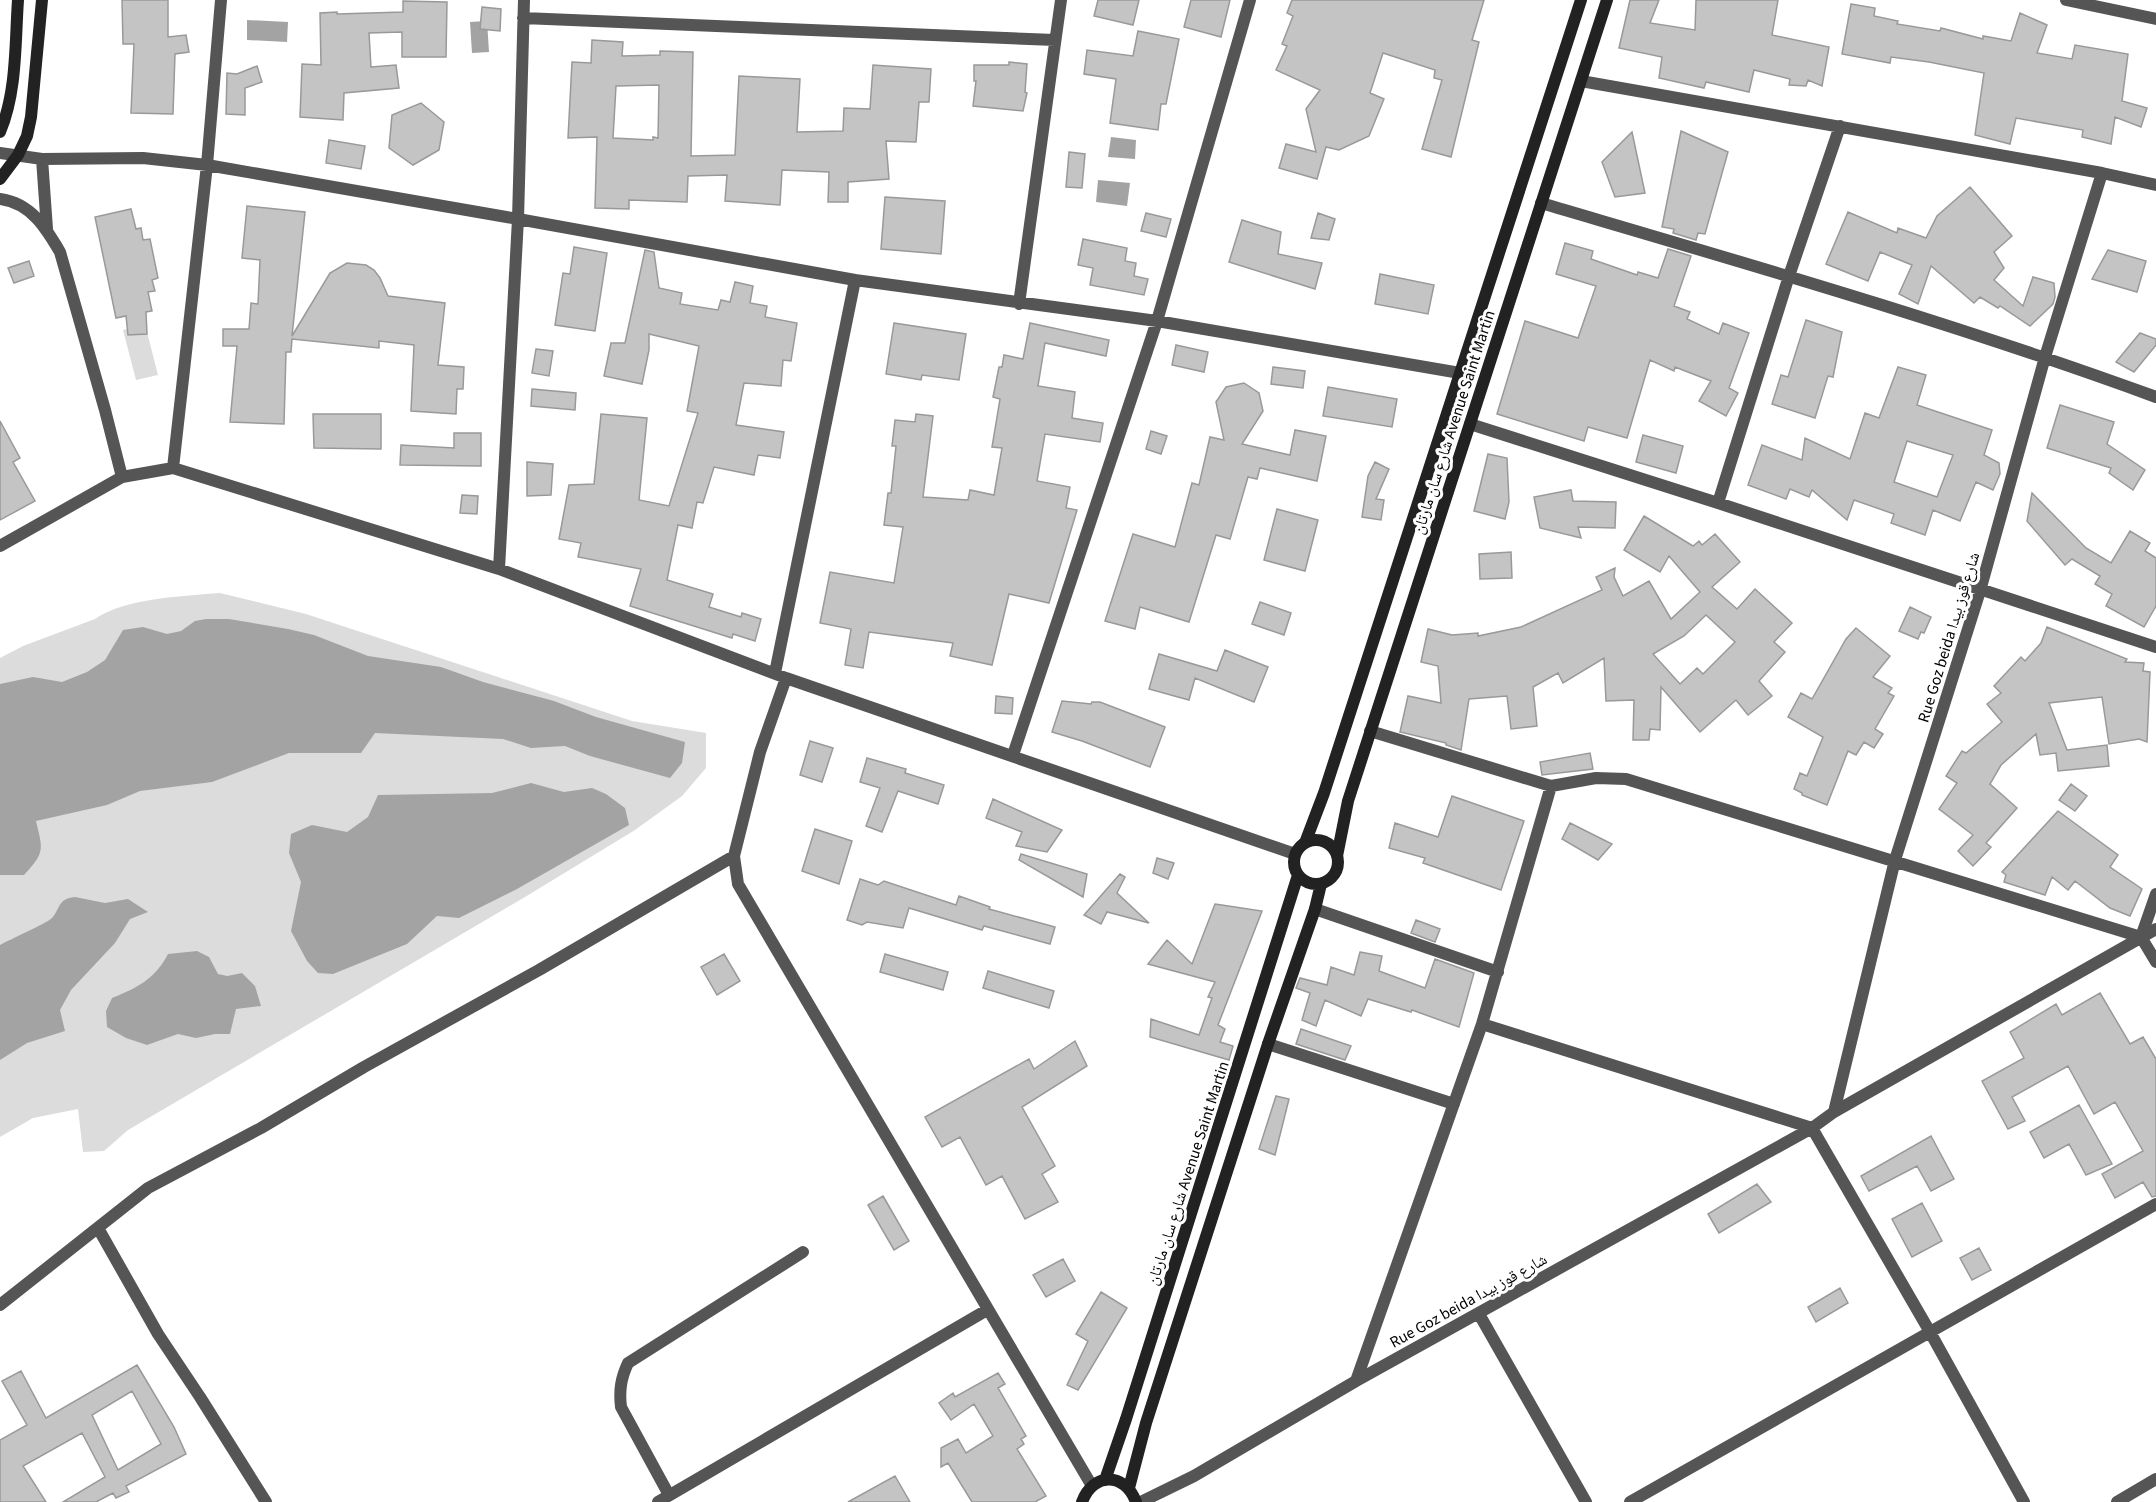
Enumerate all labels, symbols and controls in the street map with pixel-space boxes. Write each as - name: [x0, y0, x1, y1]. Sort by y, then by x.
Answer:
- street label: شارع سان مارتان Avenue Saint Martin: [1407, 308, 1501, 537]
- street label: Rue Goz beida شارع قوز بيدا: [1913, 549, 1985, 725]
- street label: شارع سان مارتان Avenue Saint Martin: [1141, 1059, 1235, 1288]
- street label: Rue Goz beida شارع قوز بيدا: [1386, 1248, 1551, 1353]

